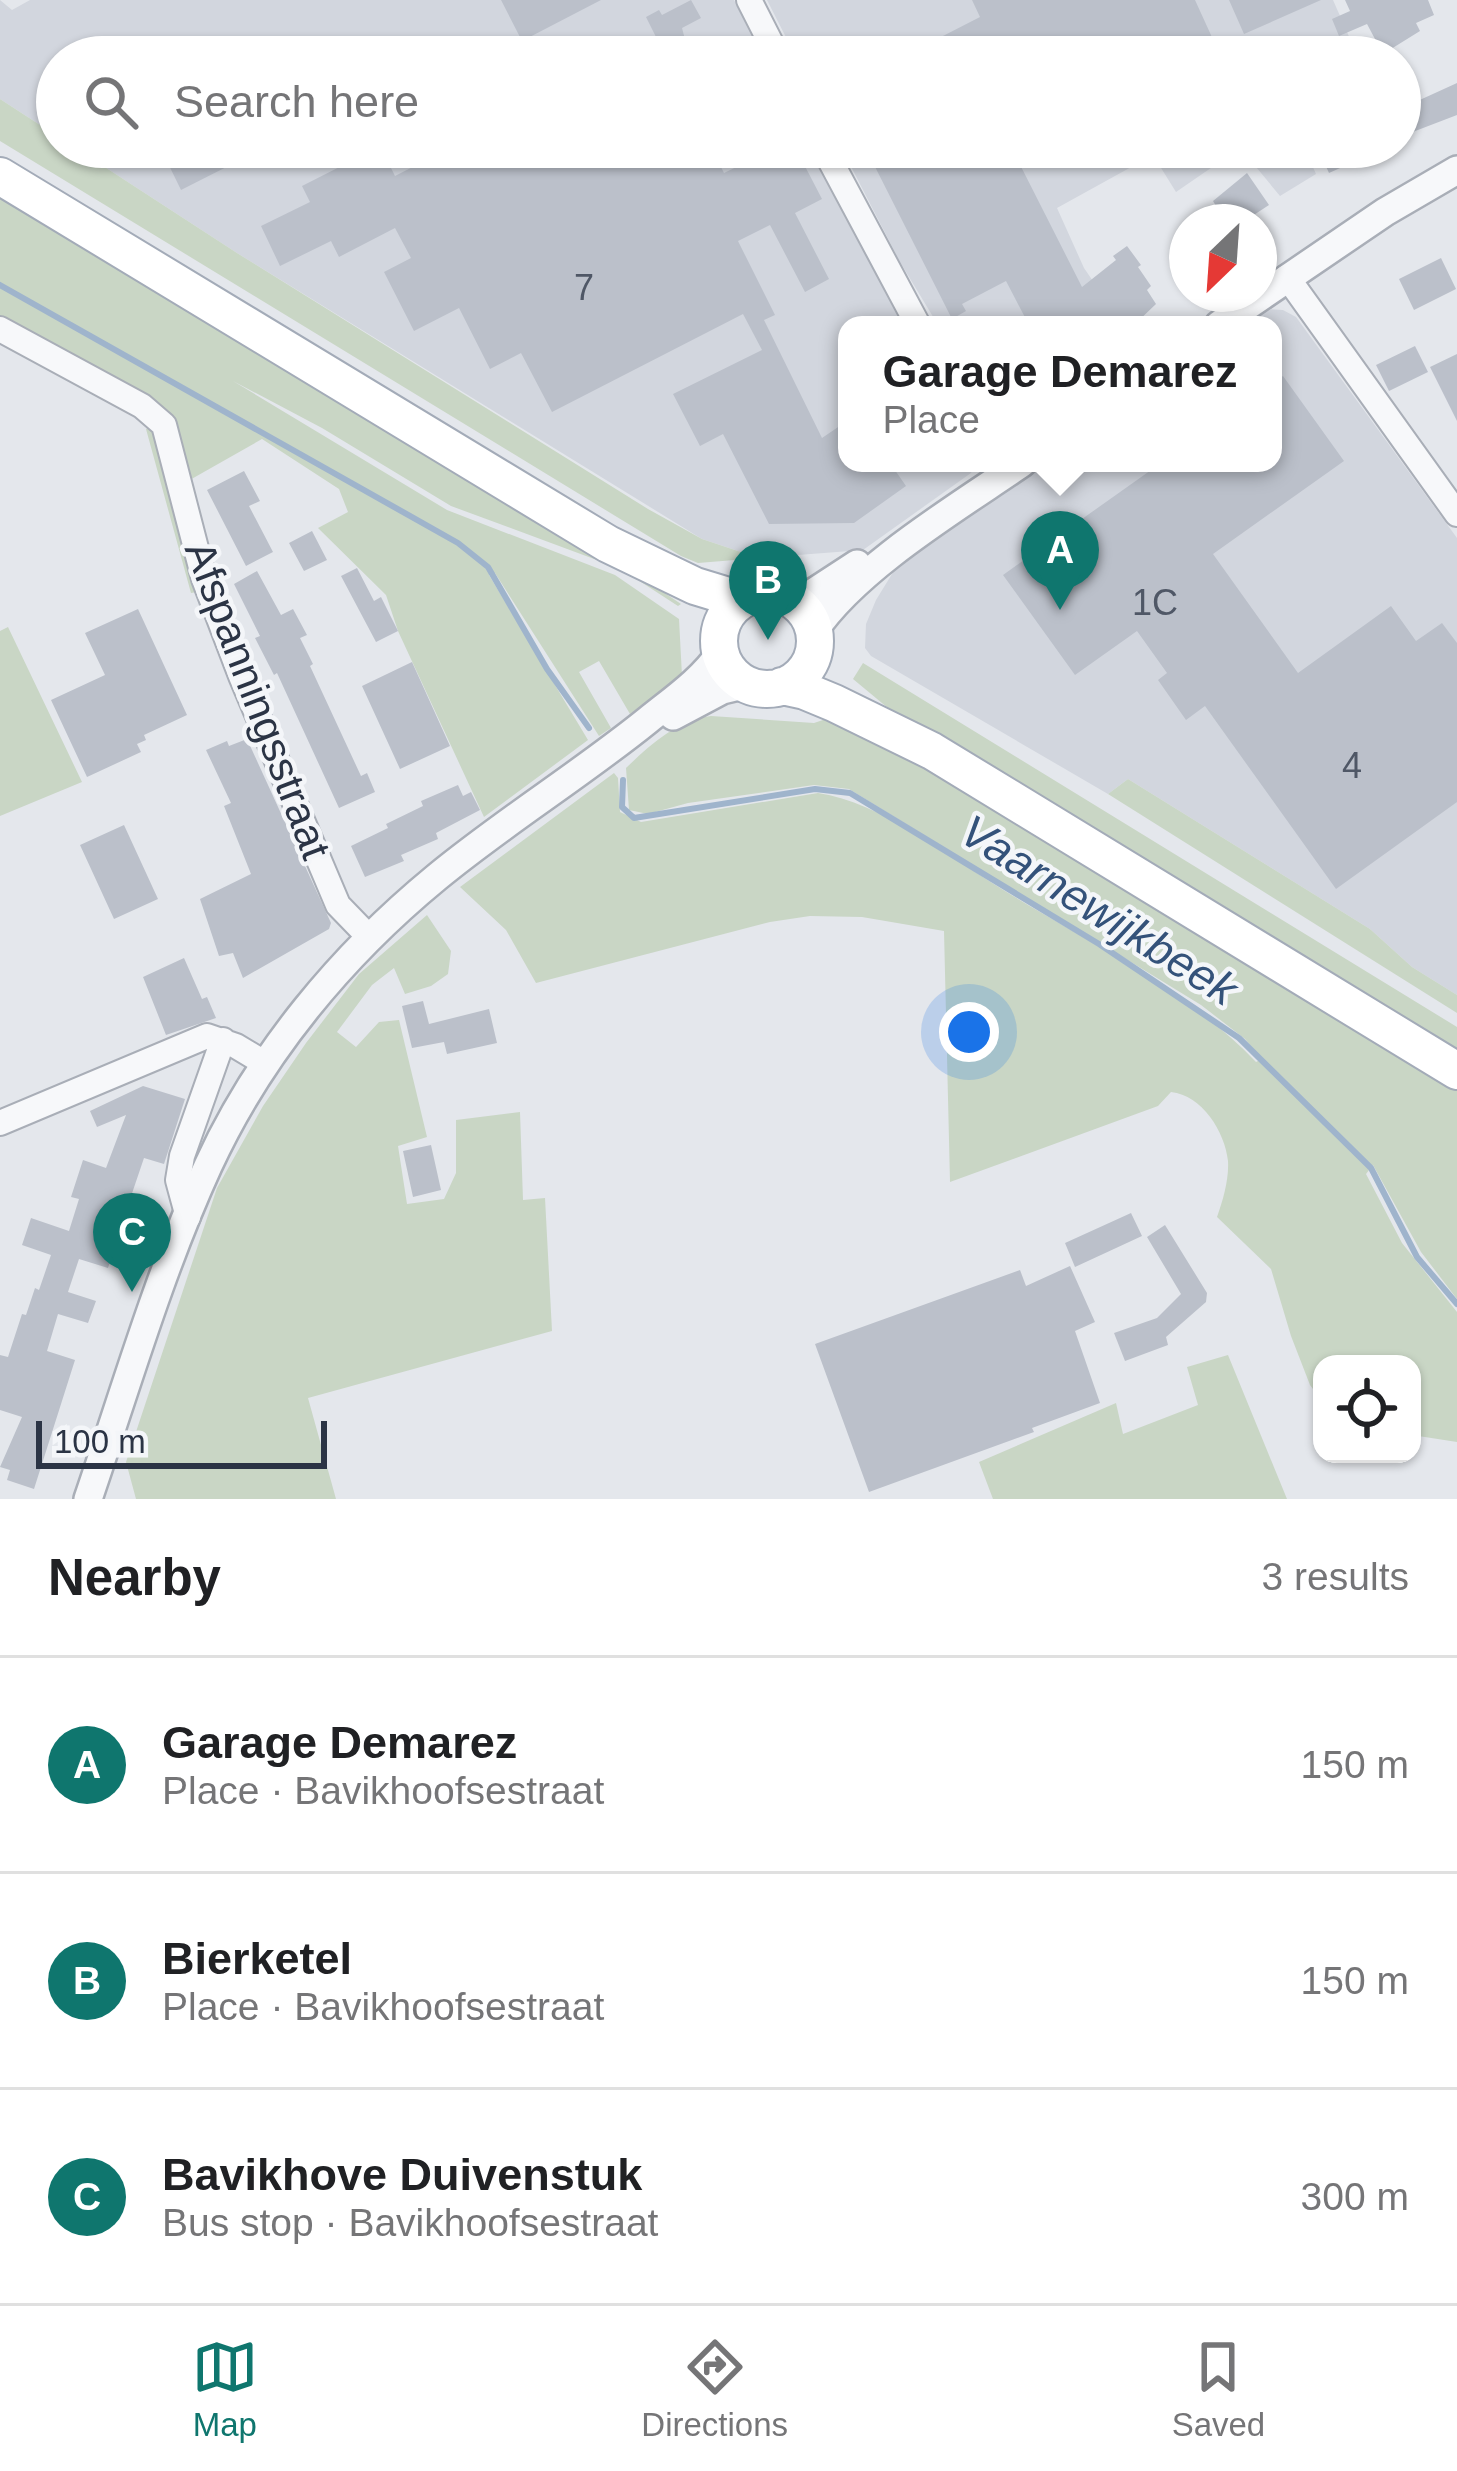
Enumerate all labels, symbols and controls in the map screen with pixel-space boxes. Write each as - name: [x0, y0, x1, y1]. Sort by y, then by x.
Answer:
- search box: [36, 36, 1421, 168]
- icon: search: [78, 69, 144, 135]
- text: Search here: [174, 76, 419, 127]
- north arrow: [1169, 204, 1277, 312]
- house number: 7: [574, 267, 594, 308]
- popup: [838, 316, 1282, 472]
- text: Garage Demarez: [882, 346, 1238, 397]
- text: Place: [882, 398, 980, 441]
- pin: A: [1021, 511, 1099, 610]
- street label: Afspanningsstraat: [176, 535, 340, 866]
- pin: B: [729, 541, 807, 640]
- house number: 1C: [1132, 582, 1178, 623]
- house number: 4: [1342, 745, 1362, 786]
- water label: Vaarnewijkbeek: [951, 805, 1249, 1017]
- your location: [939, 1002, 999, 1062]
- pin: C: [93, 1193, 171, 1292]
- map controls: [1313, 1355, 1421, 1463]
- button: locate: [1313, 1355, 1421, 1463]
- scale bar: [36, 1415, 327, 1468]
- text: 100 m: [54, 1423, 146, 1460]
- text: Nearby: [48, 1549, 221, 1606]
- text: 3 results: [1262, 1555, 1409, 1598]
- text: Garage Demarez: [162, 1717, 517, 1768]
- text: A: [73, 1743, 101, 1786]
- text: 150 m: [1301, 1743, 1409, 1786]
- text: Place · Bavikhoofsestraat: [162, 1769, 604, 1812]
- text: Bierketel: [162, 1933, 352, 1984]
- text: B: [73, 1959, 101, 2002]
- text: 150 m: [1301, 1959, 1409, 2002]
- text: Place · Bavikhoofsestraat: [162, 1985, 604, 2028]
- text: Bavikhove Duivenstuk: [162, 2149, 642, 2200]
- text: C: [73, 2175, 101, 2218]
- text: 300 m: [1301, 2175, 1409, 2218]
- text: Bus stop · Bavikhoofsestraat: [162, 2201, 658, 2244]
- tab: Map: [192, 2334, 258, 2444]
- tab: Directions: [641, 2334, 788, 2444]
- tab: Saved: [1172, 2334, 1265, 2444]

